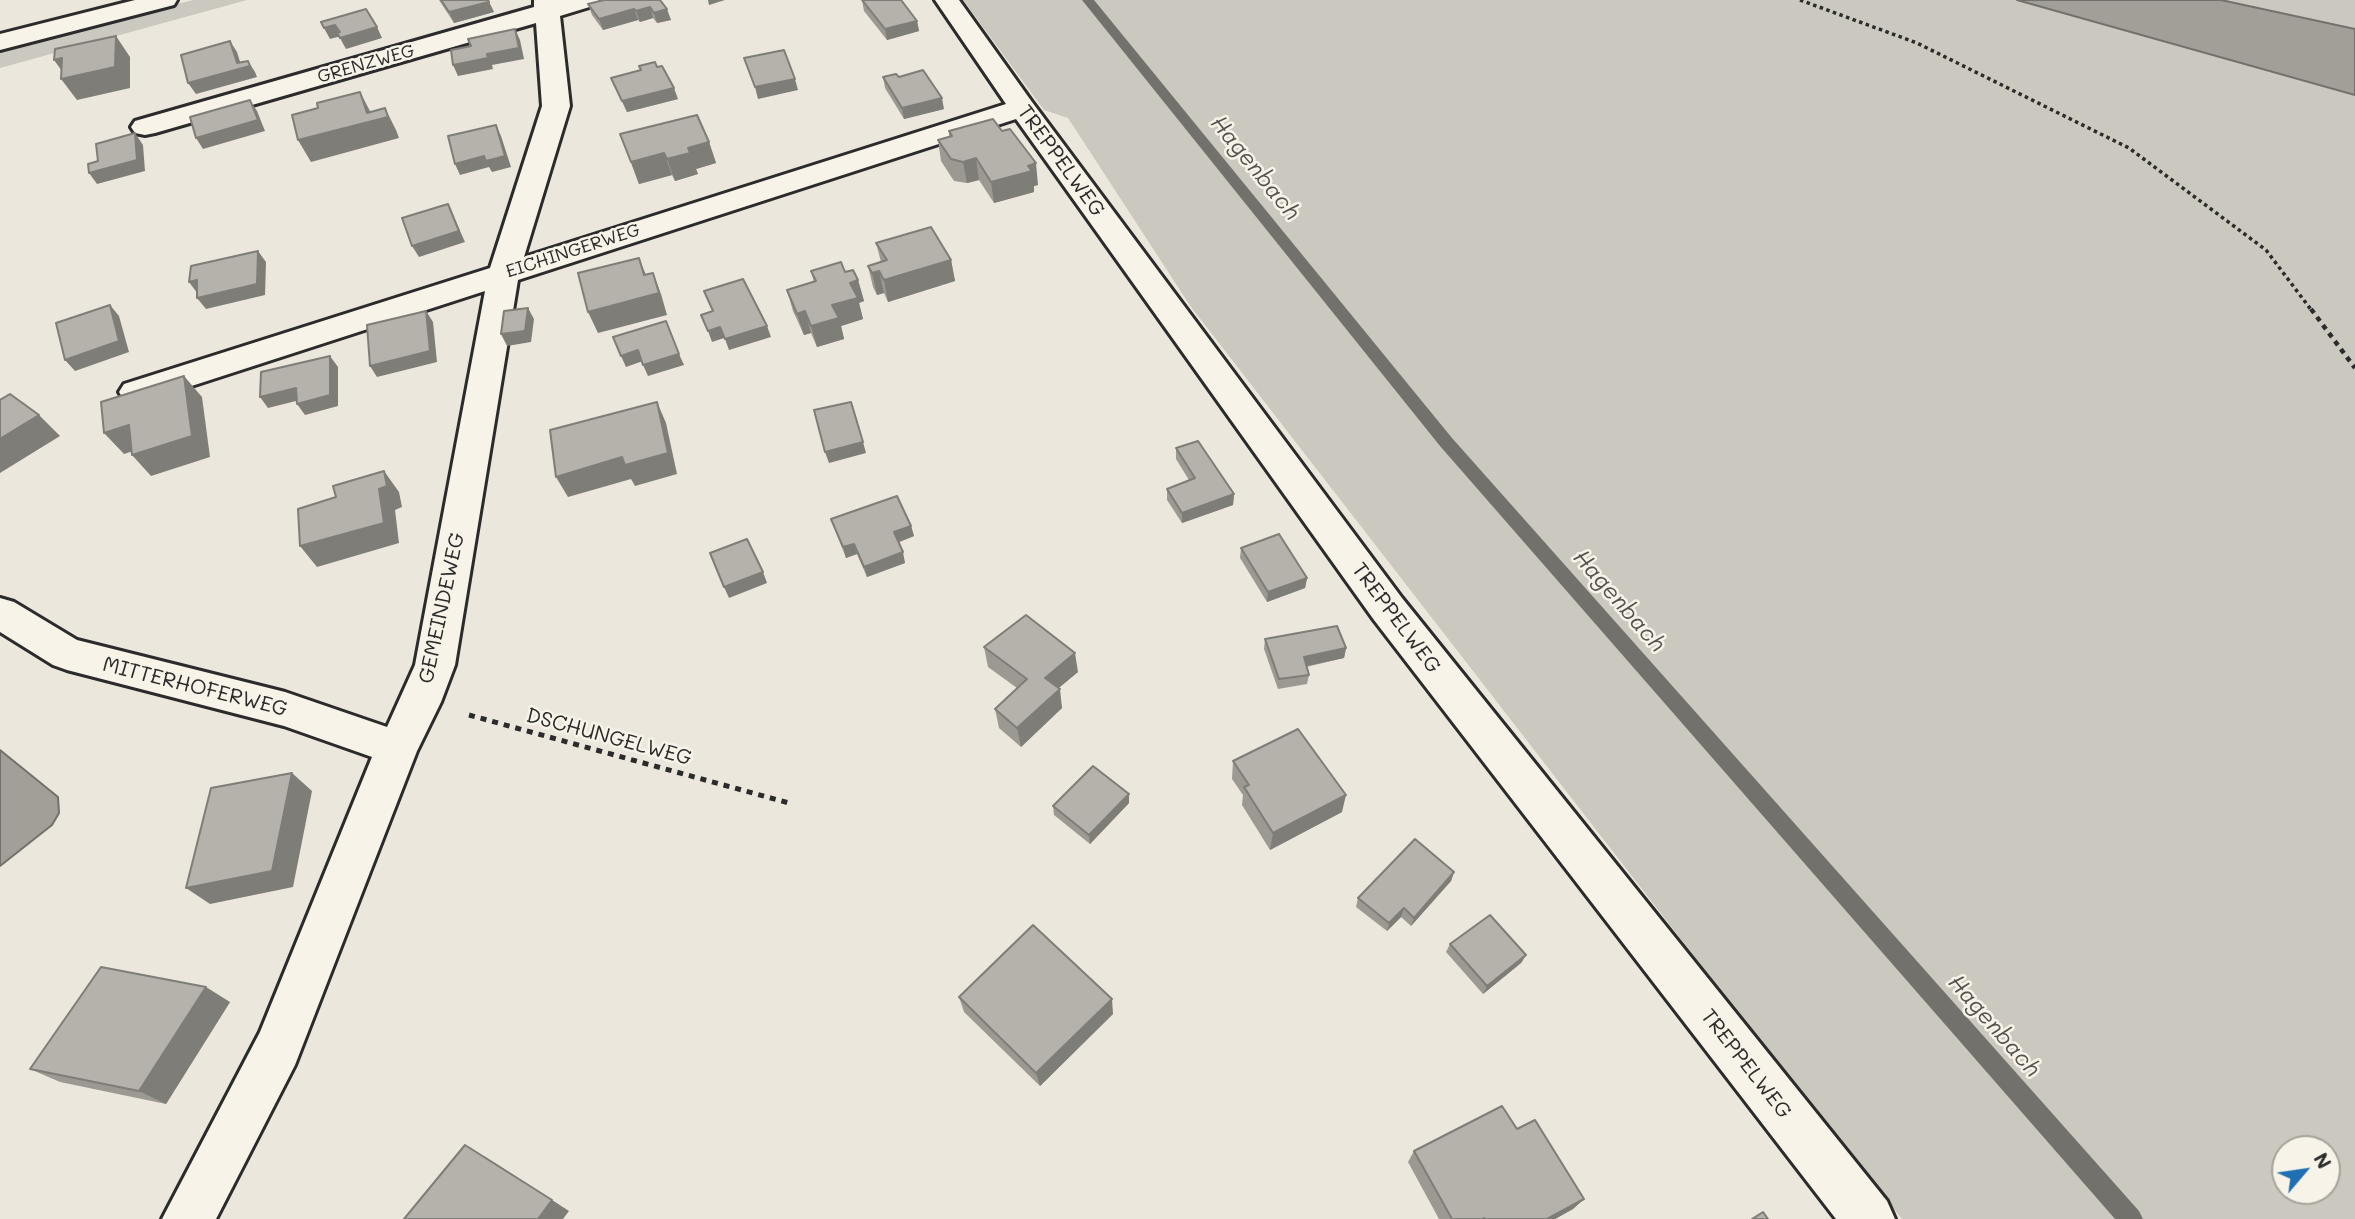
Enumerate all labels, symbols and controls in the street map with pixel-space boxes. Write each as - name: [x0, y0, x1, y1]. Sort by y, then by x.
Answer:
- street label: GRENZWEG: [315, 40, 417, 88]
- street label: TREPPELWEG: [1012, 100, 1110, 222]
- water label: Hagenbach: [1204, 110, 1306, 226]
- street label: EICHINGERWEG: [503, 219, 643, 283]
- street label: GEMEINDEWEG: [414, 530, 470, 686]
- water label: Hagenbach: [1567, 544, 1671, 658]
- street label: TREPPELWEG: [1346, 558, 1446, 678]
- street label: MITTERHOFERWEG: [100, 652, 290, 722]
- street label: DSCHUNGELWEG: [523, 703, 695, 771]
- water label: Hagenbach: [1942, 969, 2046, 1083]
- street label: TREPPELWEG: [1695, 1004, 1797, 1124]
- north arrow: [2271, 1135, 2341, 1205]
- text: N: [2309, 1148, 2337, 1173]

